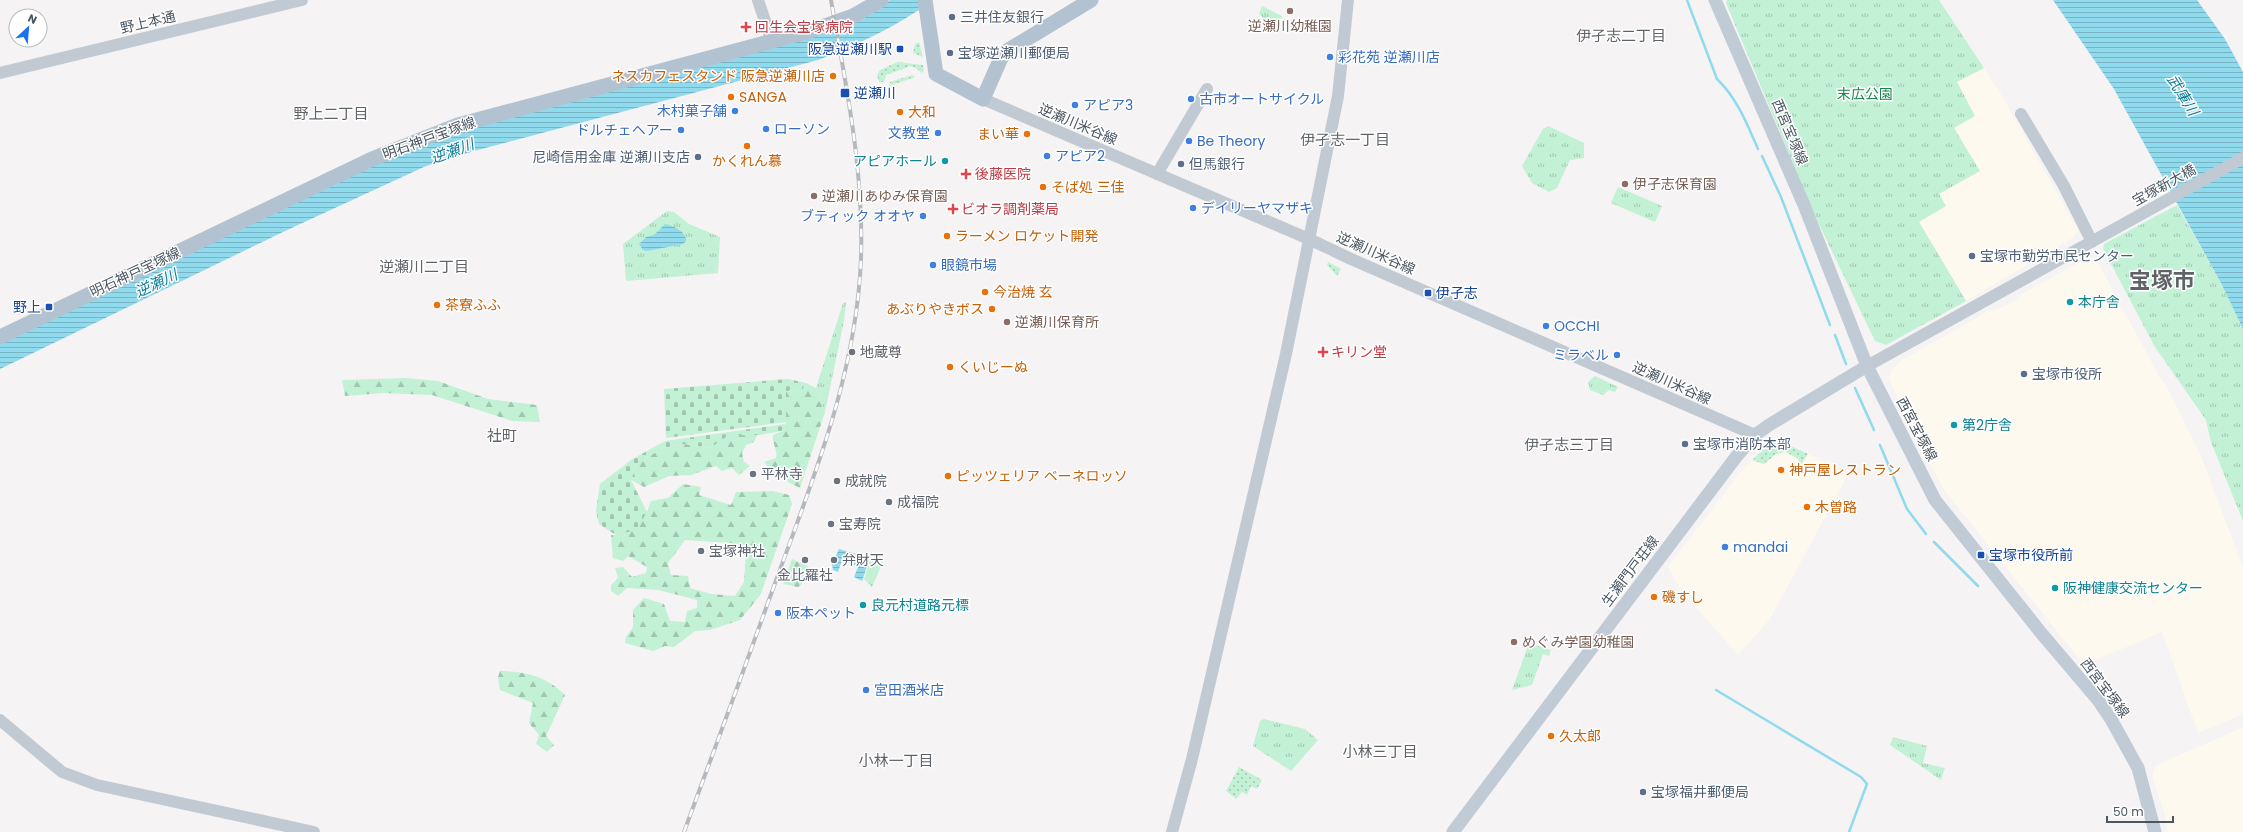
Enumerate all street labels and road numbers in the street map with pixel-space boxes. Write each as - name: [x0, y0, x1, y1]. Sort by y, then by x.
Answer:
- street label: 野上本通: [118, 6, 178, 38]
- street label: 西宮宝塚線: [1767, 96, 1813, 168]
- street label: 逆瀬川米谷線: [1035, 98, 1121, 150]
- street label: 明石神戸宝塚線: [380, 112, 478, 164]
- street label: 宝塚新大橋: [2129, 159, 2199, 211]
- street label: 逆瀬川米谷線: [1334, 227, 1418, 279]
- street label: 明石神戸宝塚線: [86, 242, 184, 302]
- street label: 逆瀬川米谷線: [1630, 357, 1714, 409]
- street label: 西宮宝塚線: [1892, 393, 1942, 465]
- street label: 生瀬門戸荘線: [1597, 531, 1663, 611]
- street label: 西宮宝塚線: [2076, 654, 2134, 722]

